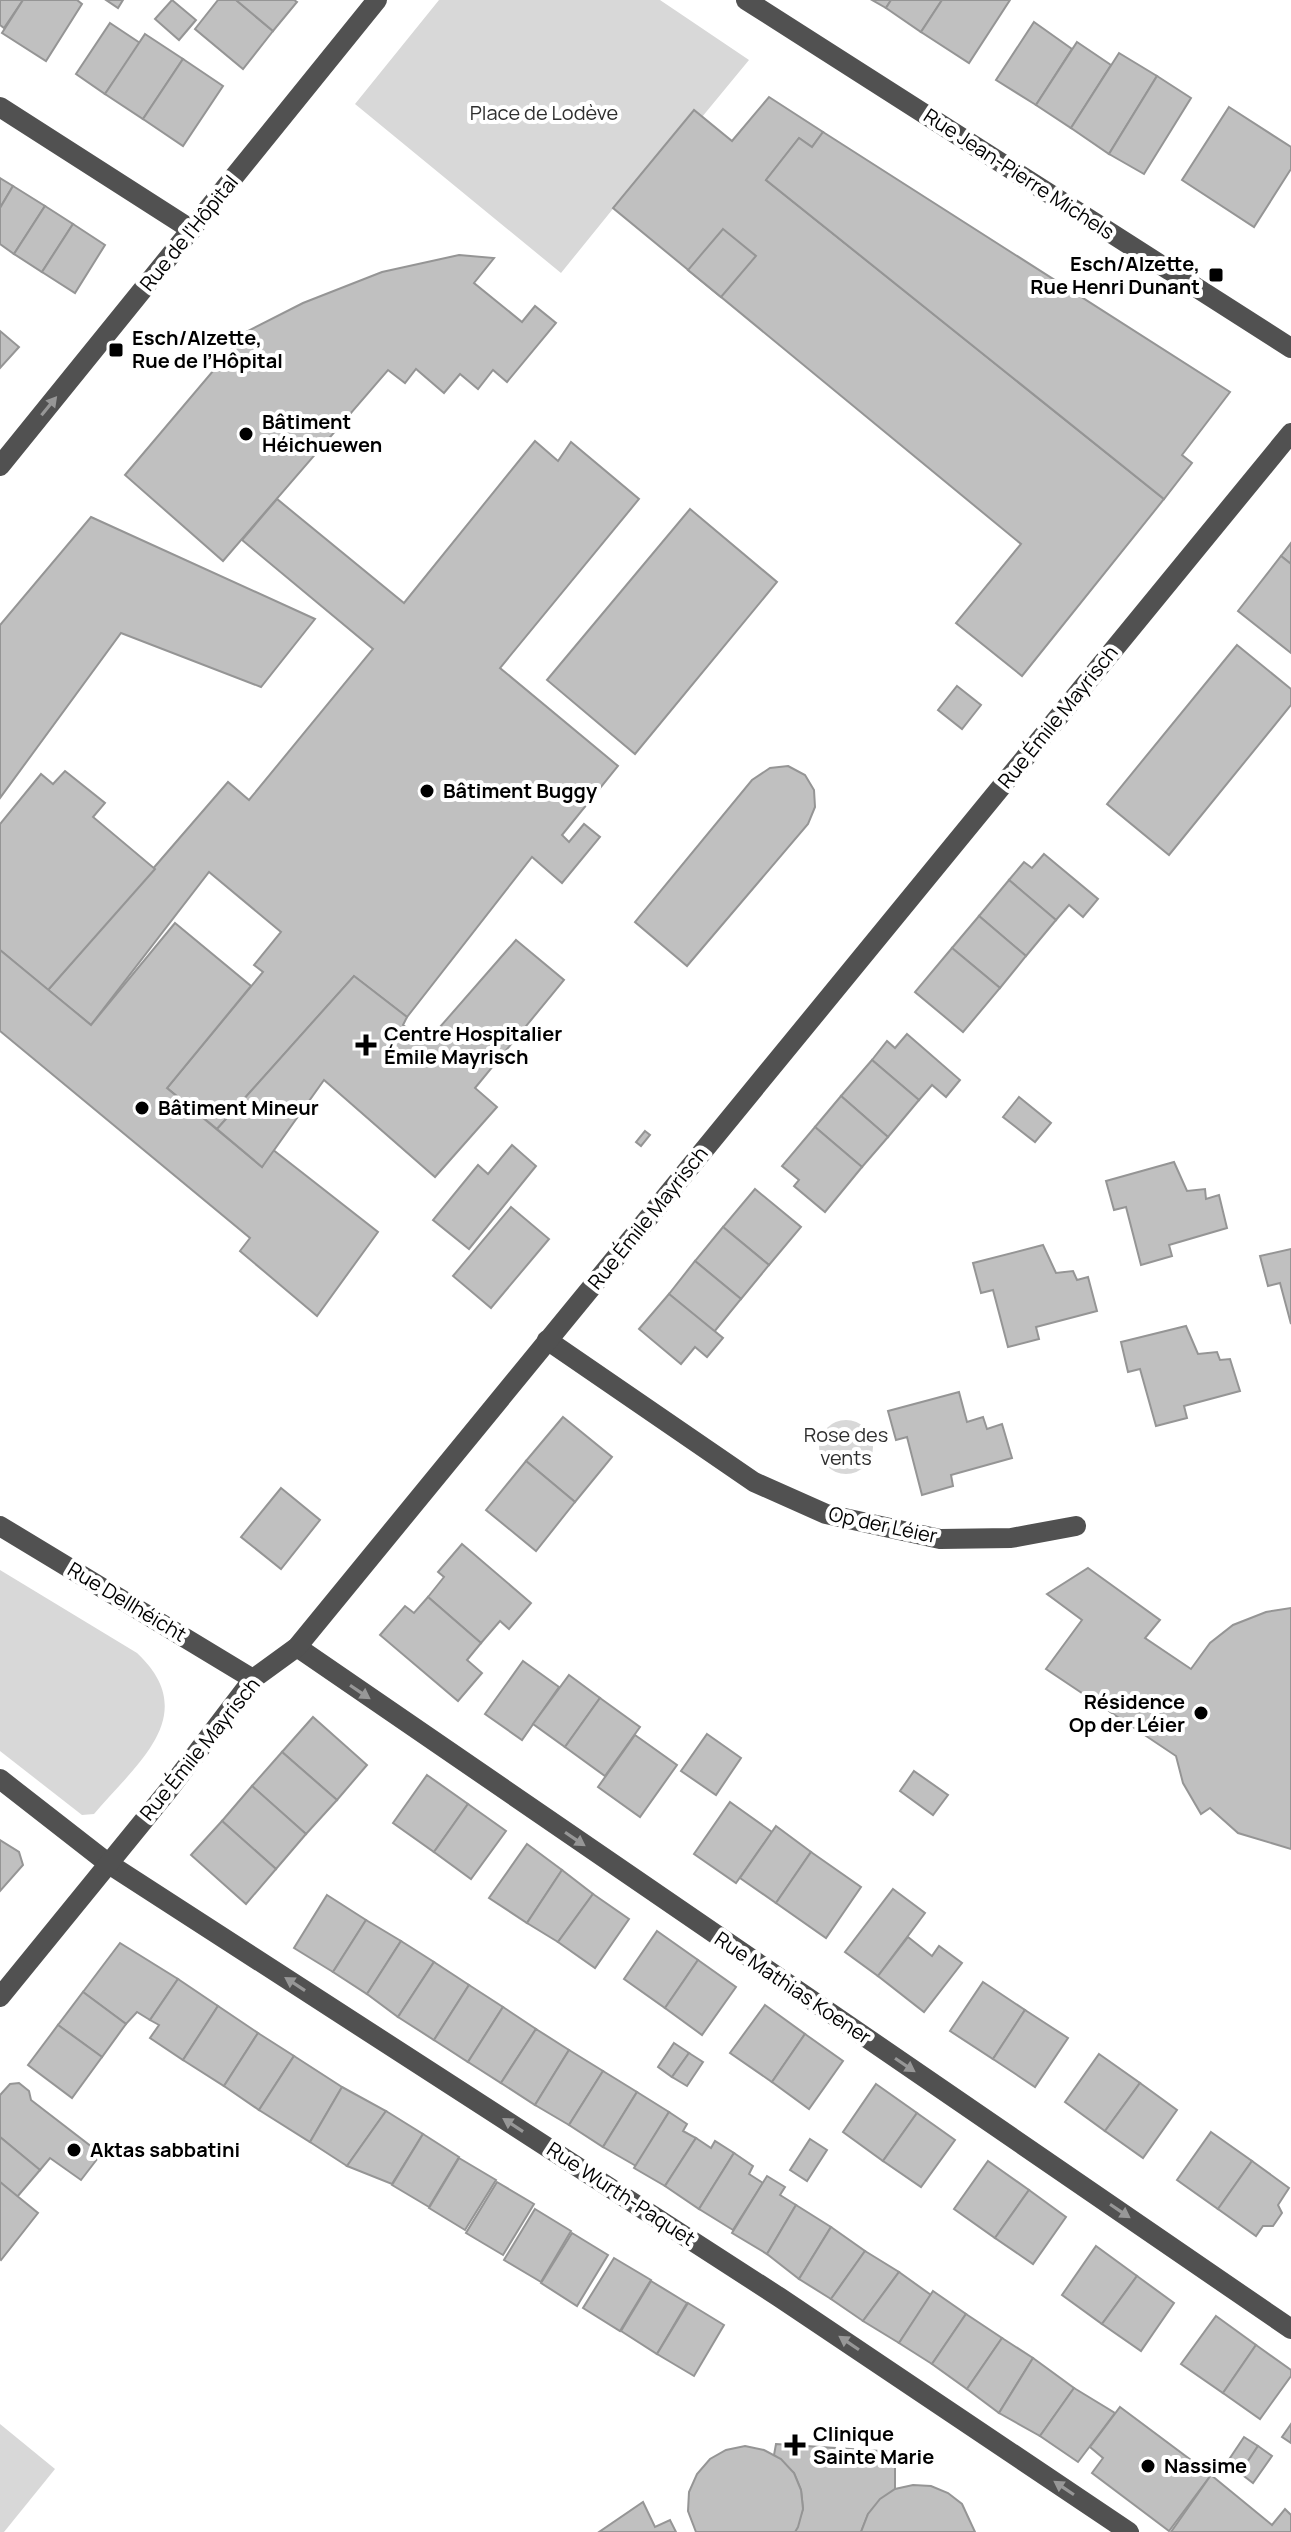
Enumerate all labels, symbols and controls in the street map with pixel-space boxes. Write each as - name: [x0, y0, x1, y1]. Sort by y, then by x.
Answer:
- park label: Place de Lodève: [470, 99, 618, 126]
- street label: Rue Jean-Pierre Michels: [919, 102, 1120, 245]
- street label: Rue de l'Hôpital: [133, 169, 244, 296]
- place label: Esch/Alzette, Rue Henri Dunant: [1030, 250, 1200, 300]
- marker: Esch/Alzette, Rue Henri Dunant: [1207, 266, 1225, 284]
- place label: Esch/Alzette, Rue de l’Hôpital: [132, 324, 283, 374]
- marker: Esch/Alzette, Rue de l’Hôpital: [107, 341, 125, 359]
- one-way arrow: [40, 396, 57, 416]
- place label: Bâtiment Héichuewen: [262, 408, 382, 458]
- marker: Bâtiment Héichuewen: [237, 425, 255, 443]
- street label: Rue Émile Mayrisch: [991, 639, 1124, 794]
- place label: Bâtiment Buggy: [443, 777, 598, 804]
- marker: Bâtiment Buggy: [418, 782, 436, 800]
- place label: Centre Hospitalier Émile Mayrisch: [384, 1020, 562, 1070]
- marker: Centre Hospitalier Émile Mayrisch: [355, 1034, 377, 1056]
- place label: Bâtiment Mineur: [158, 1094, 319, 1121]
- marker: Bâtiment Mineur: [133, 1099, 151, 1117]
- street label: Rue Émile Mayrisch: [581, 1140, 714, 1295]
- park label: Rose des vents: [804, 1421, 888, 1471]
- street label: Op der Léier: [826, 1500, 940, 1549]
- street label: Rue Dellhéicht: [63, 1556, 192, 1648]
- street label: Rue Émile Mayrisch: [133, 1671, 266, 1826]
- one-way arrow: [350, 1684, 371, 1699]
- place label: Résidence Op der Léier: [1069, 1688, 1185, 1738]
- marker: Résidence Op der Léier: [1192, 1704, 1210, 1722]
- one-way arrow: [564, 1831, 585, 1846]
- street label: Rue Mathias Koener: [710, 1925, 877, 2050]
- one-way arrow: [284, 1977, 306, 1992]
- one-way arrow: [895, 2057, 916, 2072]
- one-way arrow: [503, 2118, 524, 2133]
- street label: Rue Wurth-Paquet: [542, 2135, 701, 2252]
- place label: Aktas sabbatini: [90, 2136, 240, 2163]
- marker: Aktas sabbatini: [65, 2141, 83, 2159]
- one-way arrow: [1109, 2204, 1130, 2219]
- one-way arrow: [838, 2336, 859, 2351]
- place label: Clinique Sainte Marie: [813, 2420, 934, 2470]
- marker: Clinique Sainte Marie: [784, 2434, 806, 2456]
- place label: Nassime: [1164, 2452, 1247, 2479]
- marker: Nassime: [1139, 2457, 1157, 2475]
- one-way arrow: [1054, 2481, 1075, 2496]

